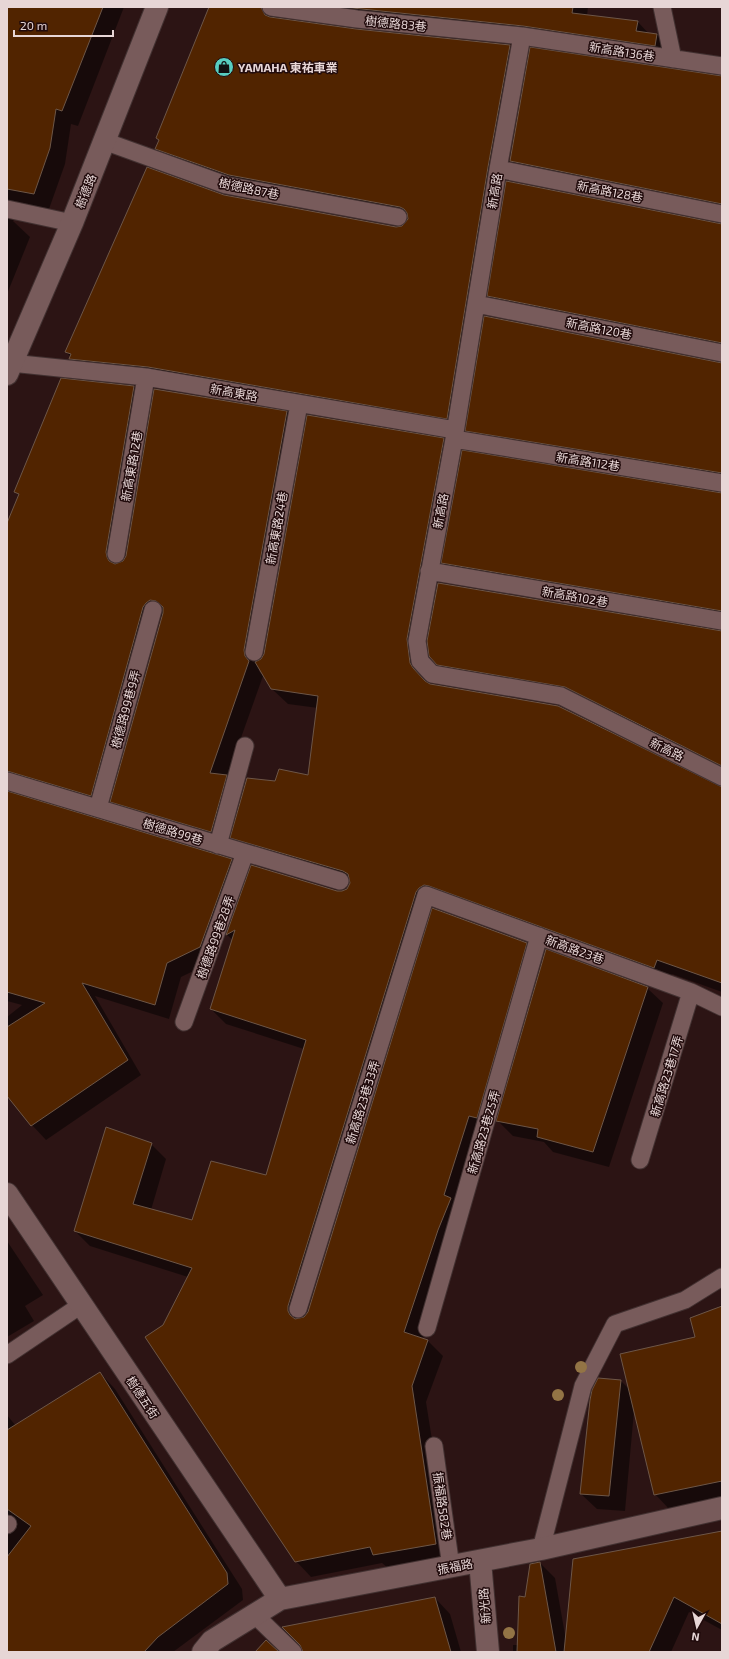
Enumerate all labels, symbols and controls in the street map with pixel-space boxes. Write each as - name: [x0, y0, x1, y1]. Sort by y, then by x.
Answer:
- scale bar: [14, 12, 113, 38]
- street label: 樹德路83巷: [364, 13, 428, 33]
- text: 20 m: [20, 18, 47, 32]
- street label: 新高路136巷: [588, 39, 656, 63]
- shop icon: YAMAHA 東祐車業: [213, 56, 235, 78]
- place label: YAMAHA 東祐車業: [238, 60, 338, 74]
- street label: 樹德路: [72, 172, 98, 210]
- street label: 新高路: [484, 172, 504, 210]
- street label: 樹德路87巷: [217, 175, 281, 201]
- street label: 新高路128巷: [576, 178, 644, 204]
- street label: 新高路120巷: [565, 315, 633, 341]
- street label: 新高東路: [209, 381, 259, 403]
- street label: 新高東路12巷: [118, 430, 144, 502]
- street label: 新高路112巷: [555, 449, 621, 473]
- street label: 新高東路24巷: [263, 490, 289, 566]
- street label: 新高路: [430, 492, 450, 530]
- street label: 新高路102巷: [541, 583, 609, 609]
- street label: 樹德路99巷9弄: [108, 668, 142, 750]
- street label: 新高路: [648, 735, 686, 763]
- street label: 樹德路99巷: [141, 815, 205, 847]
- street label: 樹德路99巷28弄: [193, 893, 237, 981]
- street label: 新高路23巷: [544, 932, 606, 966]
- street label: 新高路23巷17弄: [647, 1034, 685, 1118]
- street label: 新高路23巷33弄: [343, 1058, 381, 1146]
- street label: 新高路23巷25弄: [464, 1088, 502, 1176]
- street label: 樹德五街: [124, 1373, 162, 1421]
- street label: 振福路582巷: [431, 1471, 455, 1541]
- street label: 振福路: [436, 1556, 474, 1576]
- street label: 新光路: [475, 1587, 493, 1625]
- north arrow: [677, 1607, 717, 1647]
- text: N: [691, 1630, 700, 1644]

